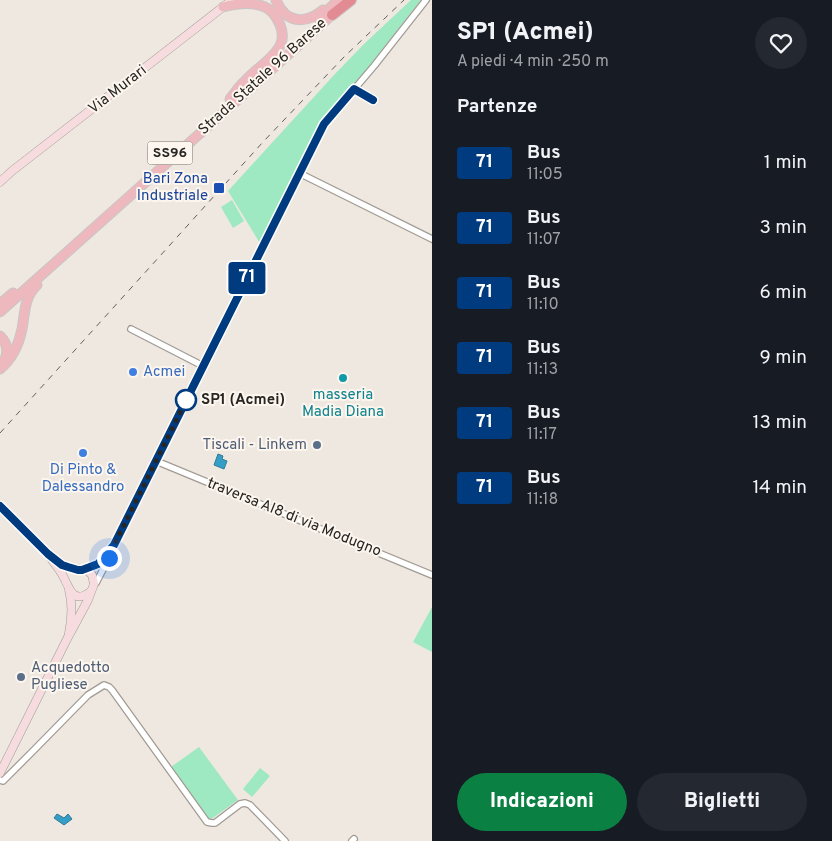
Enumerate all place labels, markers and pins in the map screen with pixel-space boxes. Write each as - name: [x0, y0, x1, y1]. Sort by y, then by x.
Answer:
- place label: Bari Zona Industriale: [137, 170, 208, 206]
- marker: Bari Zona Industriale: [212, 181, 226, 195]
- place label: Acmei: [143, 363, 185, 382]
- marker: Acmei: [127, 366, 139, 378]
- marker: masseria Madia Diana: [337, 372, 349, 384]
- place label: masseria Madia Diana: [302, 386, 384, 422]
- marker: SP1 (Acmei): [175, 389, 197, 411]
- place label: SP1 (Acmei): [201, 391, 285, 410]
- place label: Tiscali - Linkem: [202, 436, 307, 455]
- marker: Tiscali - Linkem: [311, 439, 323, 451]
- marker: Di Pinto & Dalessandro: [77, 447, 89, 459]
- place label: Di Pinto & Dalessandro: [42, 461, 124, 497]
- place label: Acquedotto Pugliese: [31, 659, 110, 695]
- marker: Acquedotto Pugliese: [15, 671, 27, 683]

